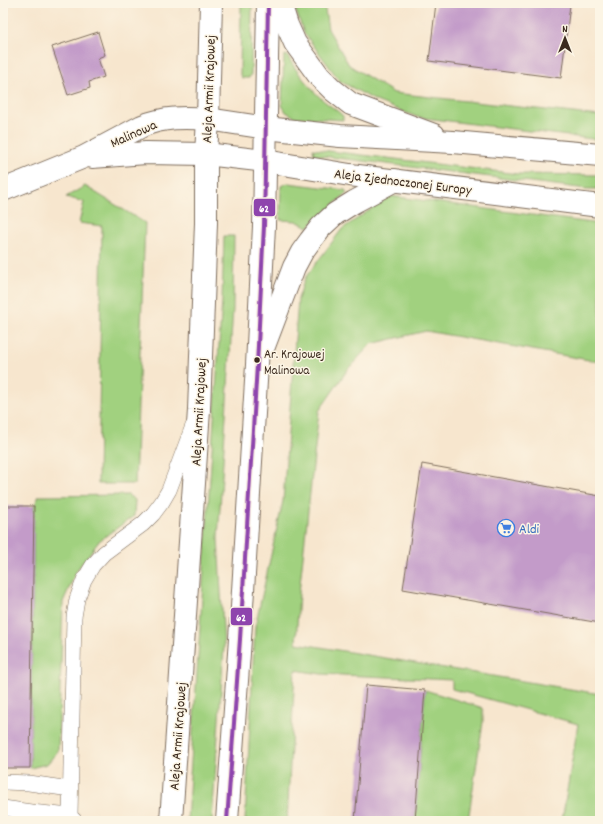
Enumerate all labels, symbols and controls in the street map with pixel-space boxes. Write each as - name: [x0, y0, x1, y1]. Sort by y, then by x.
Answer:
- north arrow: [545, 18, 585, 58]
- text: N: [562, 22, 568, 38]
- street label: Aleja Armii Krajowej: [198, 35, 222, 144]
- street label: Malinowa: [107, 116, 161, 154]
- street label: Aleja Zjednoczonej Europy: [333, 165, 473, 201]
- line badge: 62: [253, 198, 276, 217]
- text: 62: [259, 202, 269, 218]
- place label: Ar. Krajowej Malinowa: [264, 346, 325, 381]
- marker: Ar. Krajowej Malinowa: [252, 355, 262, 365]
- street label: Aleja Armii Krajowej: [187, 357, 213, 467]
- supermarket icon: Aldi: [496, 518, 516, 538]
- place label: Aldi: [519, 520, 540, 540]
- line badge: 62: [230, 607, 253, 626]
- text: 62: [236, 611, 246, 627]
- street label: Aleja Armii Krajowej: [165, 681, 193, 791]

